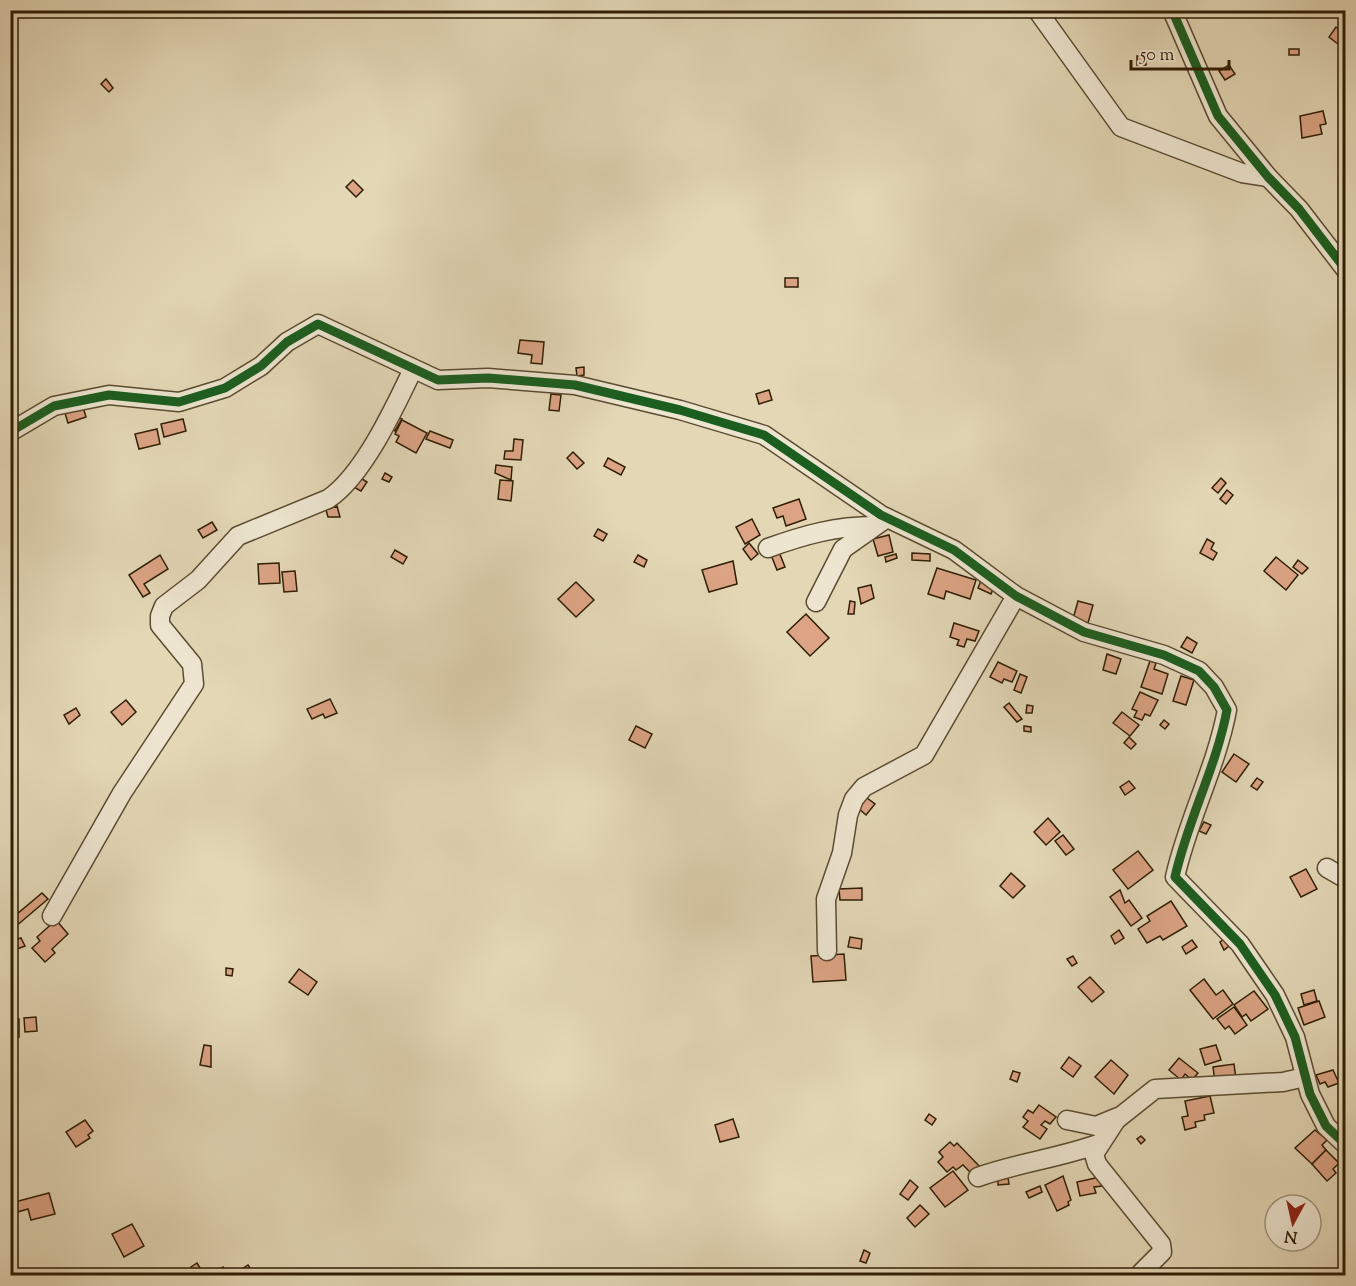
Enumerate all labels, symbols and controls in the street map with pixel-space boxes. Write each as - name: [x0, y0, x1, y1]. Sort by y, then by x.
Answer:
- scale bar: [1131, 33, 1228, 71]
- text: 50 m: [1139, 43, 1175, 69]
- north arrow: [1263, 1193, 1323, 1253]
- text: N: [1283, 1223, 1299, 1248]

